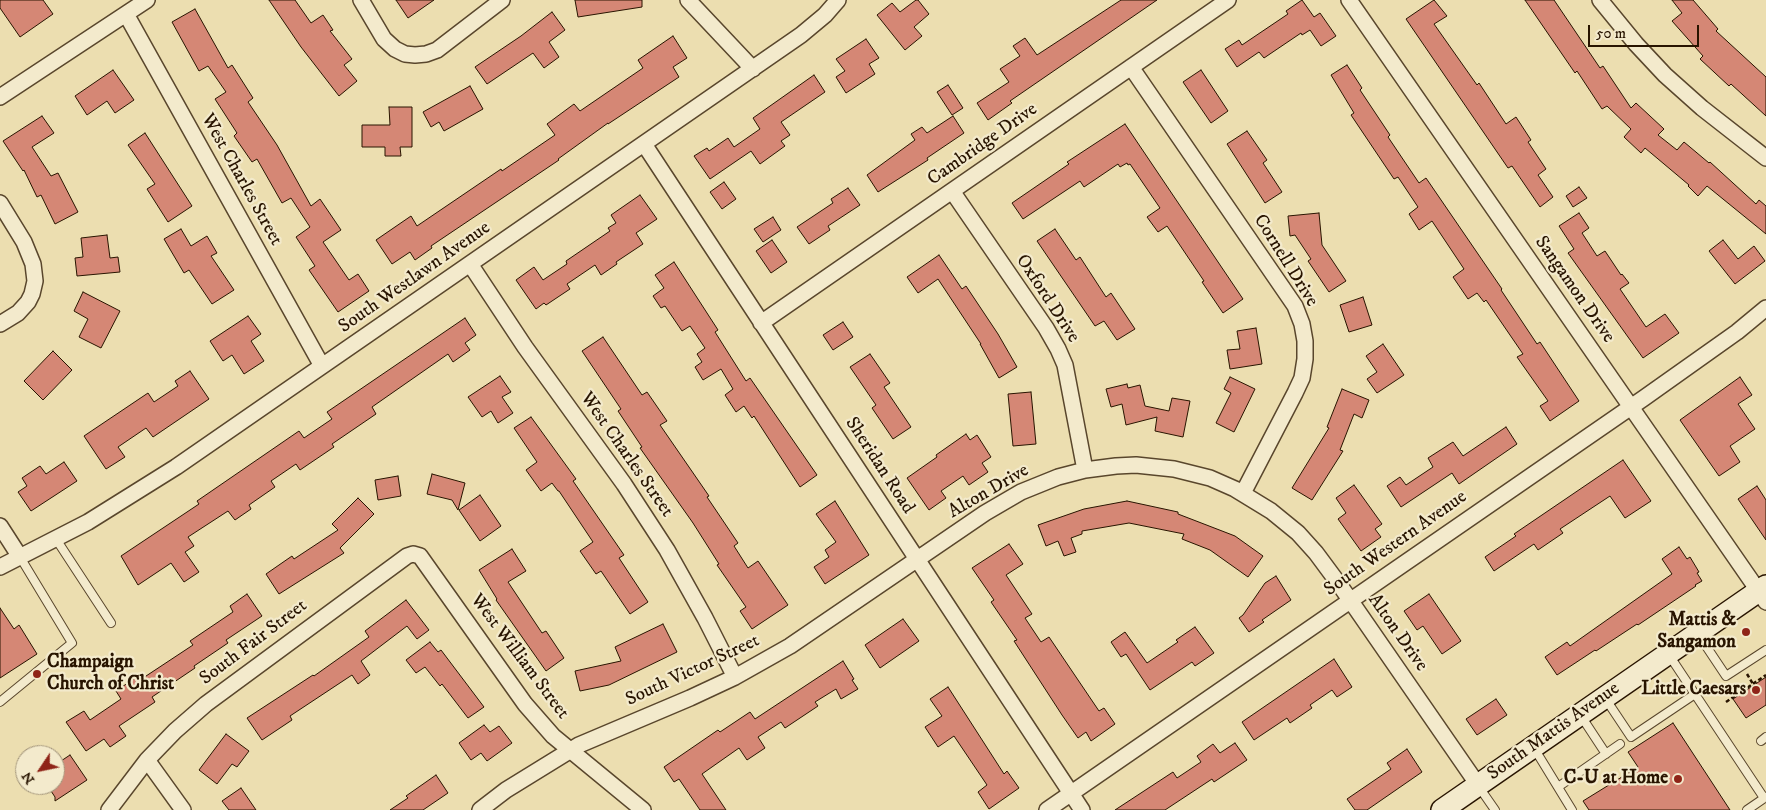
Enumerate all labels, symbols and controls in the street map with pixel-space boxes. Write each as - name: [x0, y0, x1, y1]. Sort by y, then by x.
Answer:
- scale bar: [1591, 15, 1702, 47]
- text: 50 m: [1596, 24, 1626, 43]
- street label: Cambridge Drive: [924, 99, 1042, 191]
- street label: West Charles Street: [195, 110, 287, 250]
- street label: Cornell Drive: [1248, 211, 1322, 311]
- street label: South Westlawn Avenue: [335, 217, 495, 339]
- street label: Sangamon Drive: [1529, 232, 1619, 348]
- street label: Oxford Drive: [1010, 251, 1084, 347]
- street label: West Charles Street: [574, 388, 678, 522]
- street label: Sheridan Road: [839, 413, 919, 519]
- street label: Alton Drive: [945, 460, 1033, 524]
- street label: South Western Avenue: [1320, 486, 1472, 602]
- street label: West William Street: [465, 590, 573, 724]
- street label: Alton Drive: [1362, 590, 1432, 676]
- street label: South Fair Street: [196, 595, 312, 691]
- place label: Mattis & Sangamon: [1657, 610, 1736, 654]
- marker: Mattis & Sangamon: [1740, 626, 1752, 638]
- street label: South Victor Street: [623, 630, 763, 712]
- place label: Champaign Church of Christ: [47, 652, 174, 696]
- marker: Champaign Church of Christ: [31, 668, 43, 680]
- street label: South Mattis Avenue: [1483, 678, 1625, 786]
- place label: Little Caesars: [1641, 679, 1746, 701]
- marker: Little Caesars: [1750, 684, 1762, 696]
- north arrow: [15, 745, 65, 795]
- text: N: [18, 768, 39, 788]
- place label: C-U at Home: [1564, 768, 1668, 790]
- marker: C-U at Home: [1672, 773, 1684, 785]

